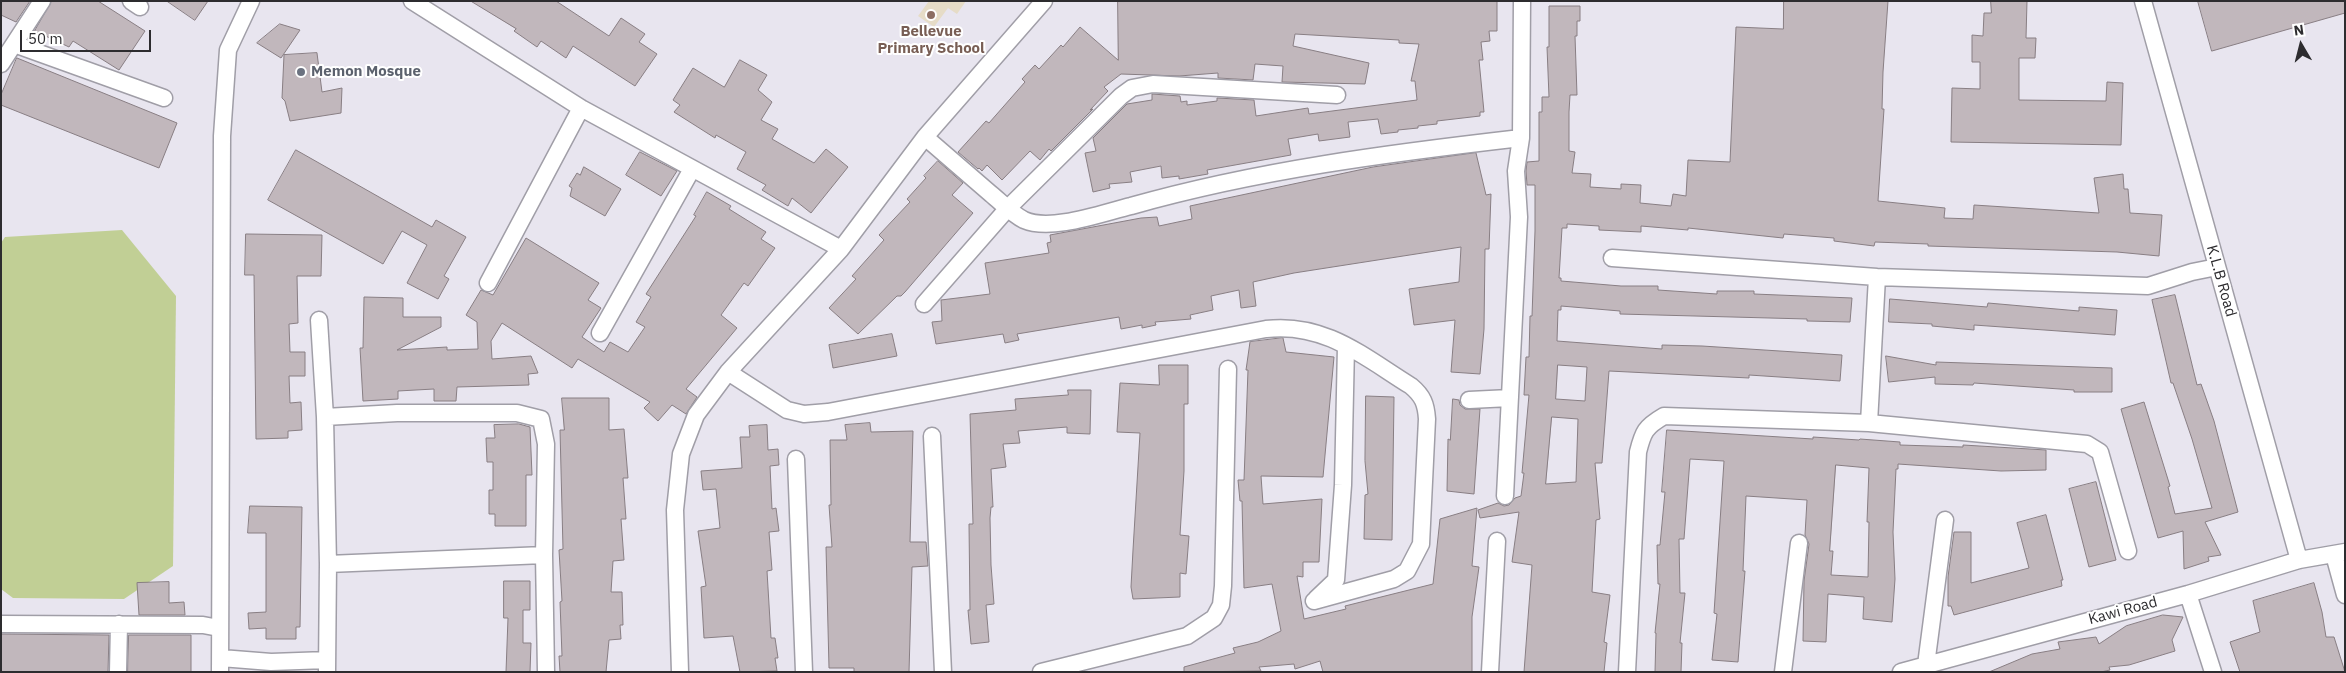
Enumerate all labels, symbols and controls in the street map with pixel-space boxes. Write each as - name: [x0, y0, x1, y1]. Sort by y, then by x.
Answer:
- marker: Bellevue Primary School: [925, 9, 937, 21]
- scale bar: [22, 20, 154, 52]
- north arrow: [2276, 20, 2326, 70]
- text: N: [2293, 21, 2305, 40]
- place label: Bellevue Primary School: [877, 23, 985, 58]
- text: 50 m: [28, 29, 63, 48]
- place label: Memon Mosque: [311, 63, 421, 81]
- marker: Memon Mosque: [295, 66, 307, 78]
- street label: K.L.B Road: [2202, 243, 2240, 319]
- street label: Kawi Road: [2087, 593, 2159, 629]

